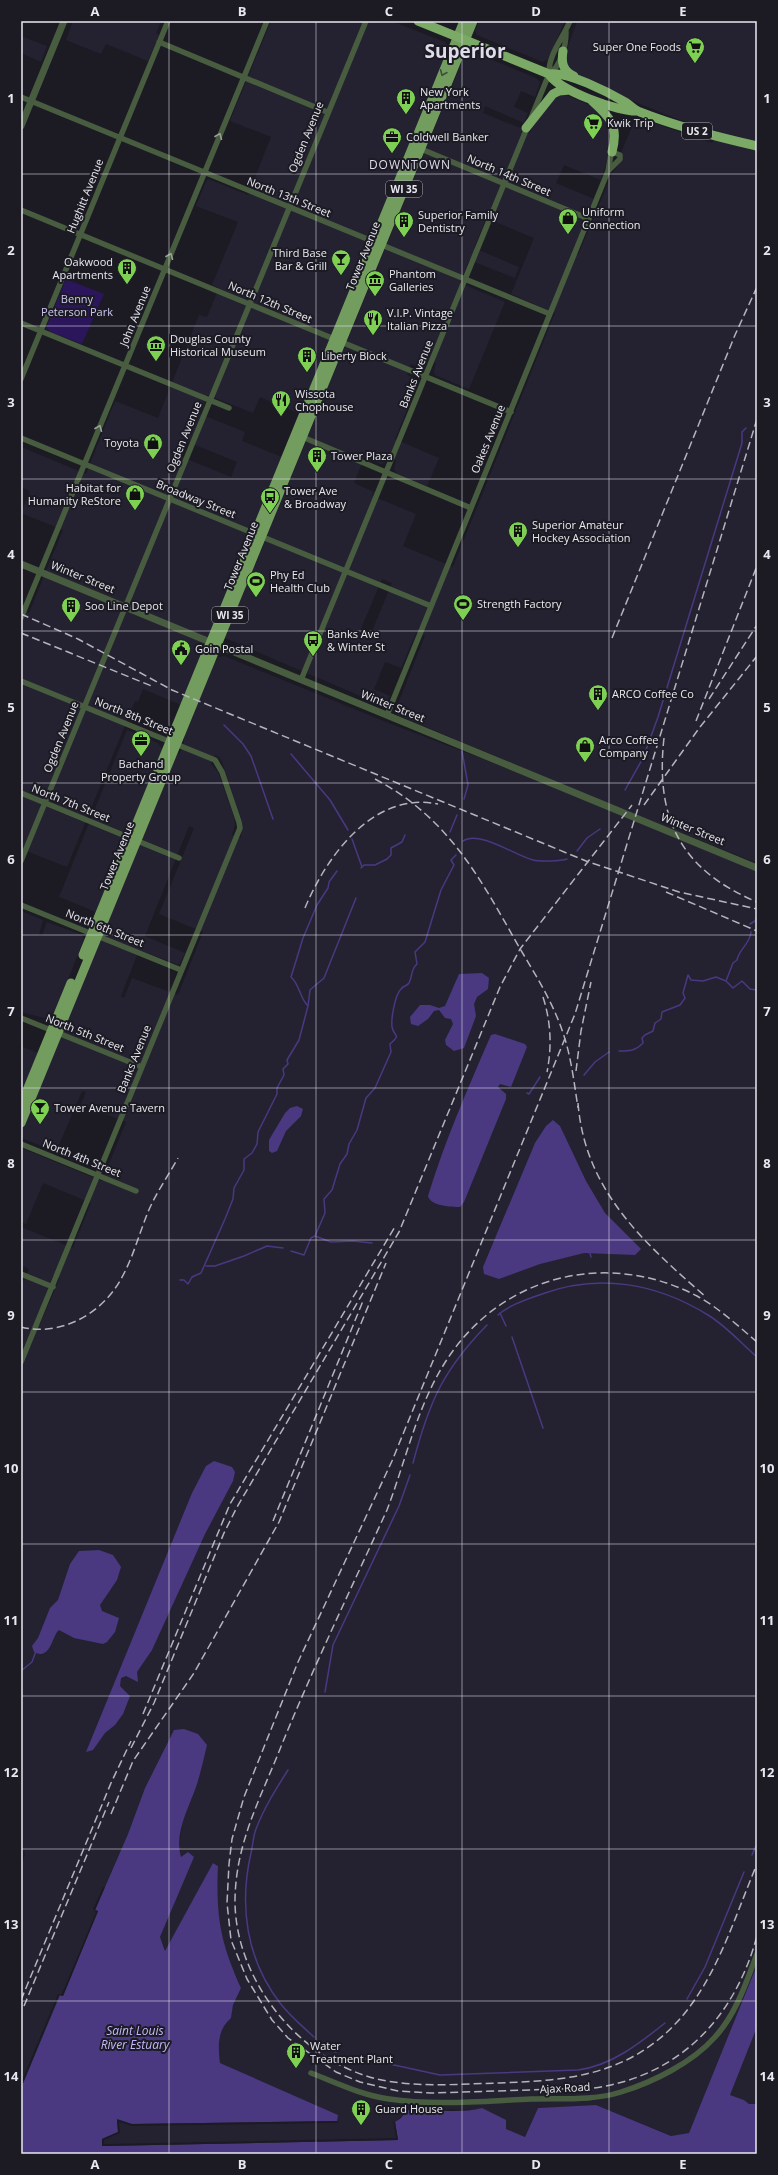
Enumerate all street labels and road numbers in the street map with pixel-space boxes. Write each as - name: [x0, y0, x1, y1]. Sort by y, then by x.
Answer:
- street label: Ogden Avenue: [284, 99, 327, 175]
- road number: US 2: [682, 123, 712, 139]
- street label: North 14th Street: [465, 150, 554, 199]
- street label: Hughitt Avenue: [63, 156, 106, 235]
- street label: North 13th Street: [245, 173, 334, 220]
- road number: WI 35: [386, 181, 422, 197]
- street label: Tower Avenue: [342, 219, 383, 292]
- street label: North 12th Street: [226, 277, 315, 326]
- street label: John Avenue: [115, 283, 154, 349]
- street label: Banks Avenue: [395, 338, 436, 410]
- street label: Ogden Avenue: [162, 399, 205, 475]
- street label: Oakes Avenue: [467, 402, 508, 475]
- street label: Broadway Street: [154, 476, 238, 521]
- street label: Tower Avenue: [220, 519, 261, 592]
- street label: Winter Street: [49, 557, 118, 596]
- road number: WI 35: [212, 607, 248, 623]
- street label: Winter Street: [359, 686, 428, 725]
- street label: North 8th Street: [93, 693, 176, 738]
- street label: Ogden Avenue: [39, 699, 82, 775]
- street label: North 7th Street: [30, 780, 113, 825]
- street label: Winter Street: [659, 809, 728, 848]
- street label: Tower Avenue: [96, 819, 137, 892]
- street label: North 6th Street: [64, 905, 147, 950]
- street label: North 5th Street: [44, 1010, 127, 1055]
- street label: Banks Avenue: [113, 1023, 154, 1095]
- street label: North 4th Street: [41, 1135, 124, 1180]
- street label: Ajax Road: [539, 2079, 591, 2096]

